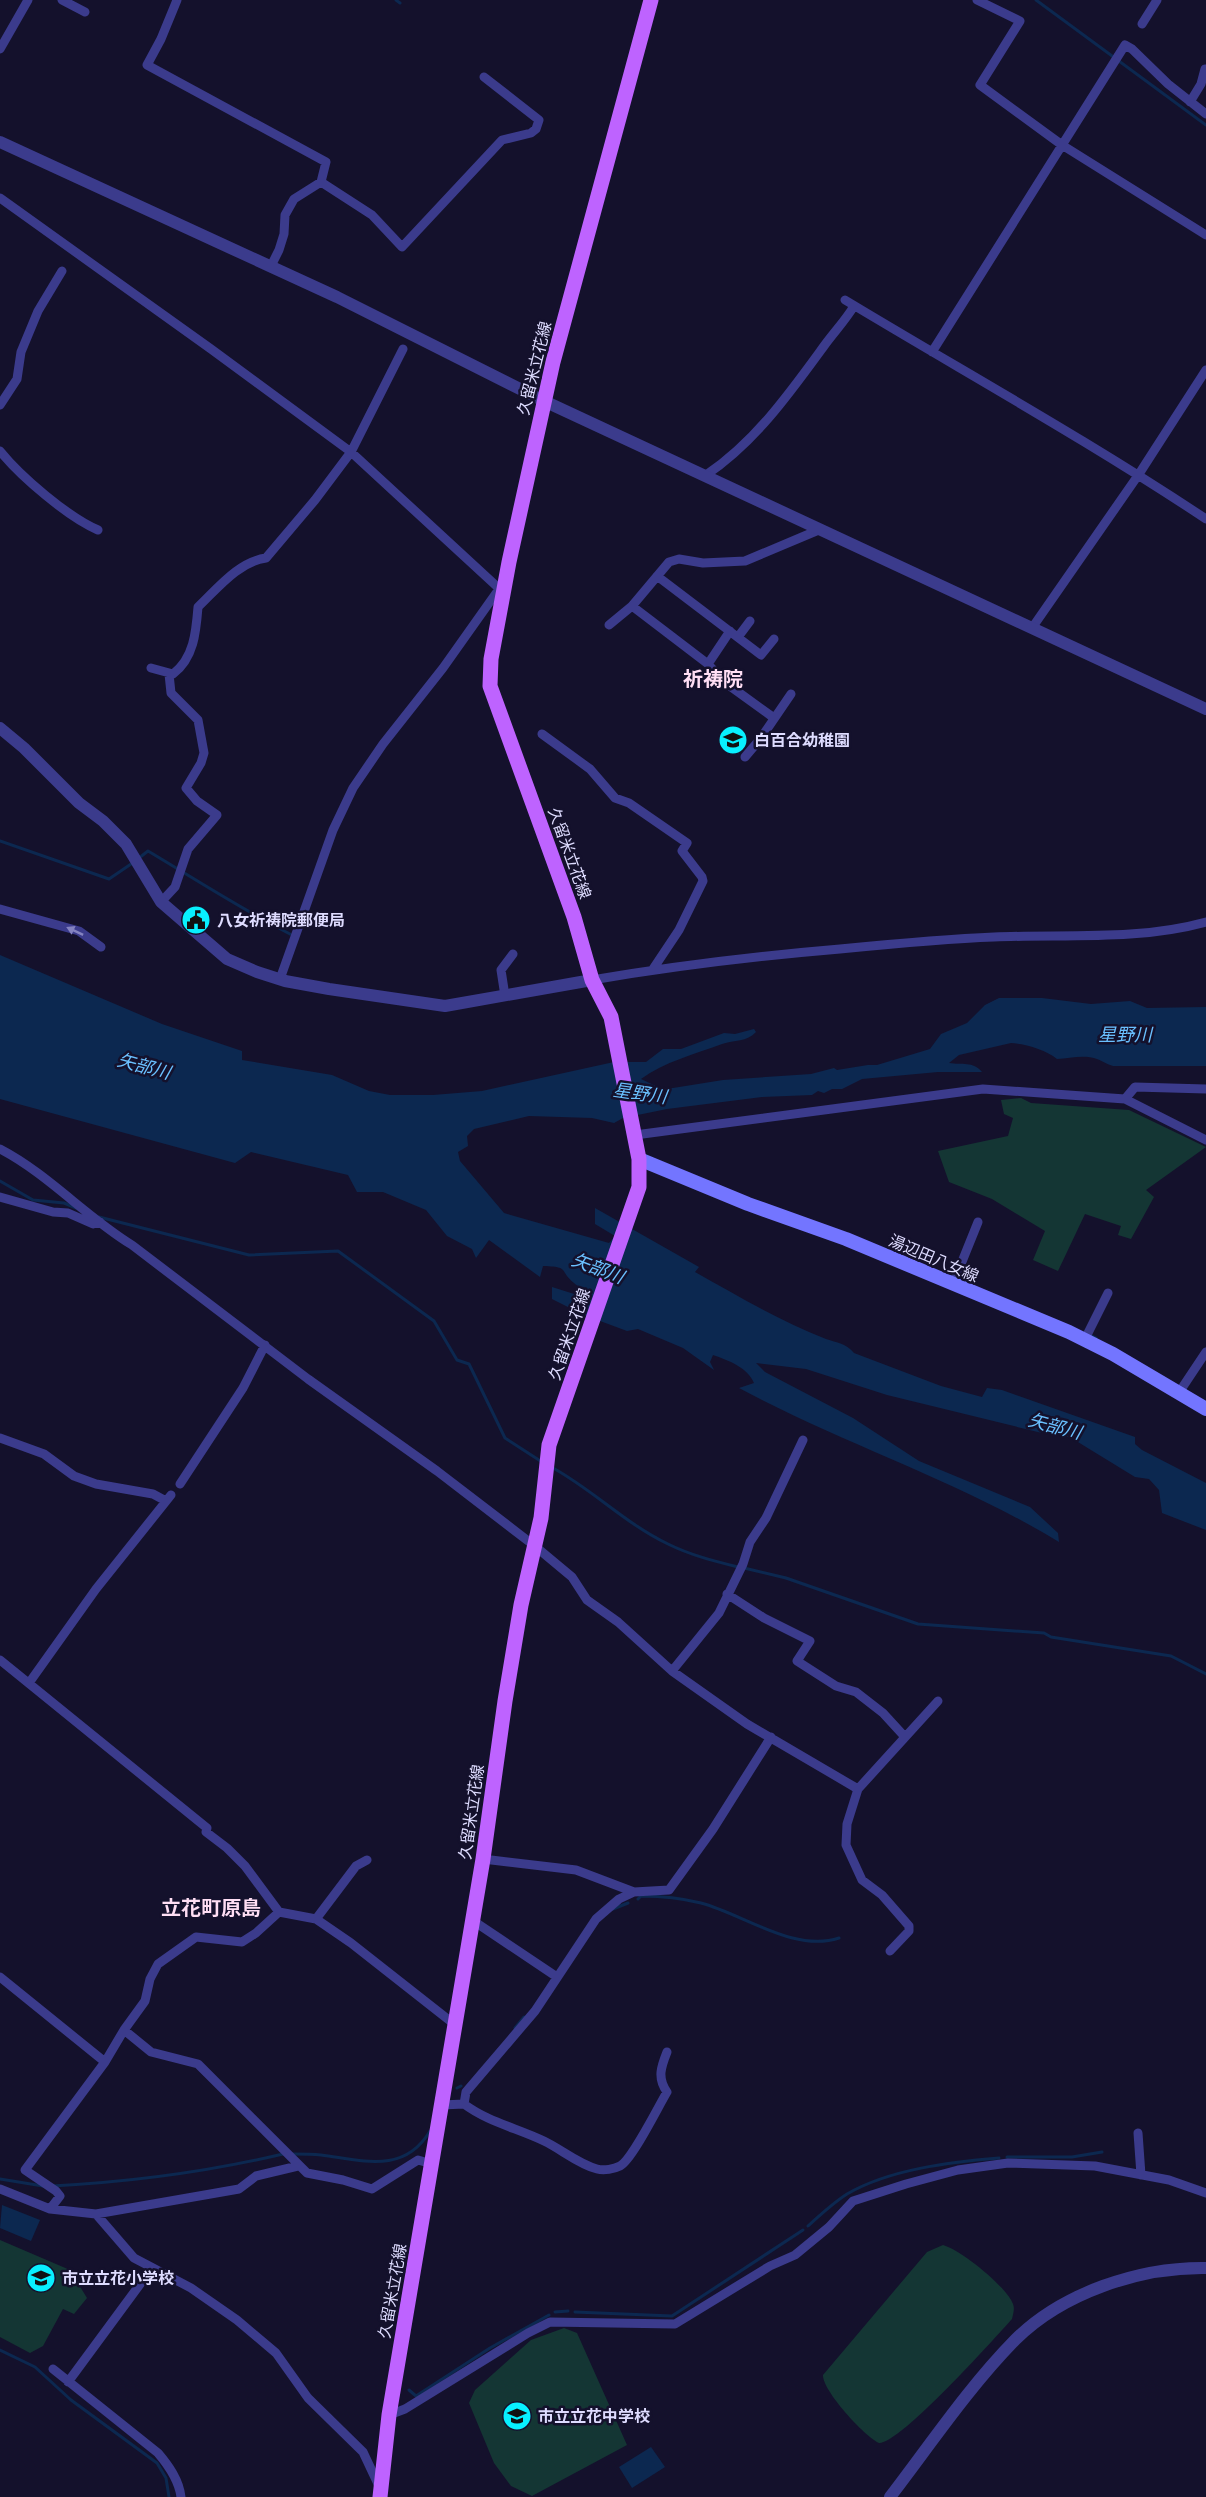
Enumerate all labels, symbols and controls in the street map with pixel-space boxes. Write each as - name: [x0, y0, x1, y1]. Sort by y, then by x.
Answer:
- street label: 久留米立花線: [513, 319, 555, 417]
- district label: 祈祷院: [683, 666, 743, 691]
- school or university icon: 白百合幼稚園: [717, 724, 749, 756]
- place label: 白百合幼稚園: [754, 730, 850, 750]
- street label: 久留米立花線: [544, 804, 596, 902]
- public building icon: 八女祈祷院郵便局: [180, 904, 212, 936]
- place label: 八女祈祷院郵便局: [217, 910, 345, 930]
- one-way arrow: [67, 926, 84, 935]
- water label: 星野川: [1098, 1023, 1154, 1046]
- water label: 矢部川: [115, 1048, 175, 1085]
- water label: 星野川: [612, 1078, 670, 1108]
- street label: 湯辺田八女線: [886, 1230, 982, 1286]
- water label: 矢部川: [569, 1248, 629, 1289]
- street label: 久留米立花線: [544, 1285, 594, 1383]
- water label: 矢部川: [1026, 1408, 1086, 1445]
- street label: 久留米立花線: [454, 1763, 488, 1861]
- district label: 立花町原島: [161, 1895, 261, 1920]
- street label: 久留米立花線: [374, 2242, 410, 2340]
- school or university icon: 市立立花小学校: [25, 2262, 57, 2294]
- place label: 市立立花小学校: [62, 2268, 174, 2288]
- school or university icon: 市立立花中学校: [501, 2400, 533, 2432]
- place label: 市立立花中学校: [538, 2406, 650, 2426]

